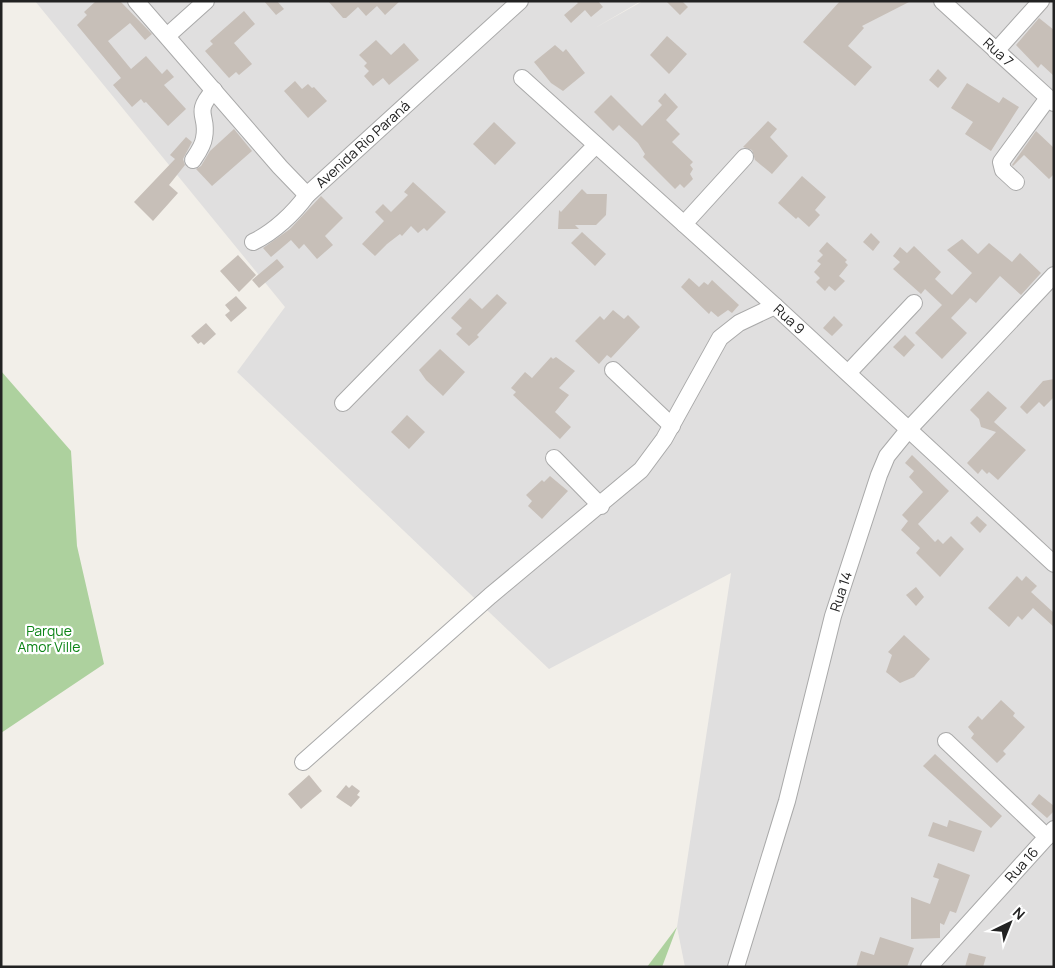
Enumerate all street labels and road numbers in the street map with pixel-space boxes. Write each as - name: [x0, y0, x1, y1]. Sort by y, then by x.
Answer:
- street label: Rua 7: [979, 33, 1018, 71]
- street label: Avenida Rio Paraná: [311, 96, 414, 192]
- street label: Rua 9: [770, 299, 809, 338]
- street label: Rua 14: [825, 569, 856, 614]
- street label: Rua 16: [1000, 842, 1042, 886]

